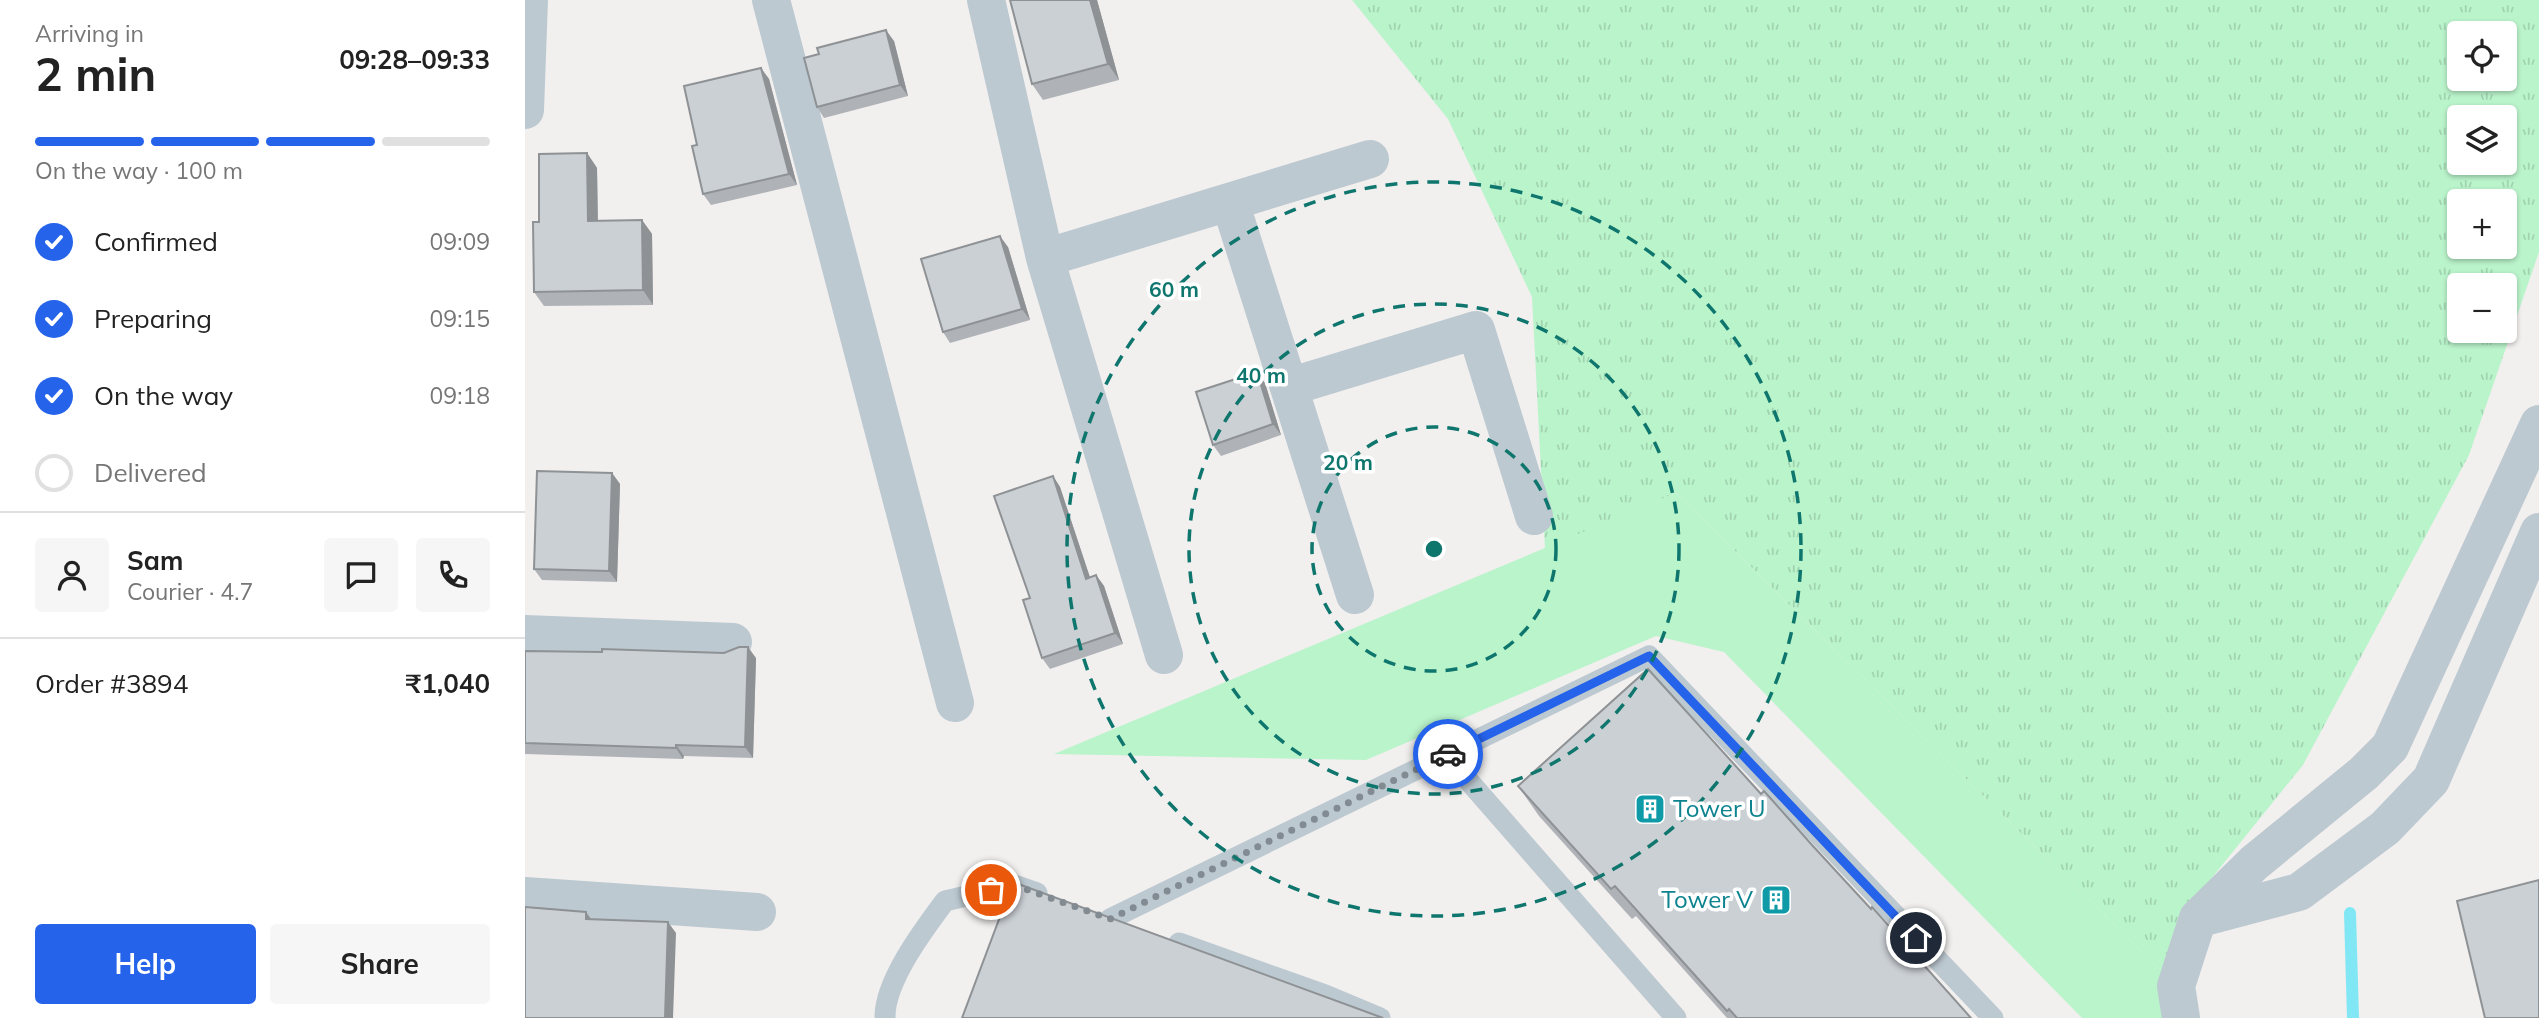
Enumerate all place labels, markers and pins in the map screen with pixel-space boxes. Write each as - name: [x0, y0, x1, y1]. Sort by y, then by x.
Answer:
- centre of rings: [1422, 537, 1446, 561]
- building icon: Tower U: [1633, 792, 1667, 826]
- place label: Tower U: [1673, 793, 1765, 823]
- pin: [961, 860, 1021, 920]
- building icon: Tower V: [1759, 883, 1793, 917]
- place label: Tower V: [1661, 884, 1753, 914]
- pin: [1886, 908, 1946, 968]

